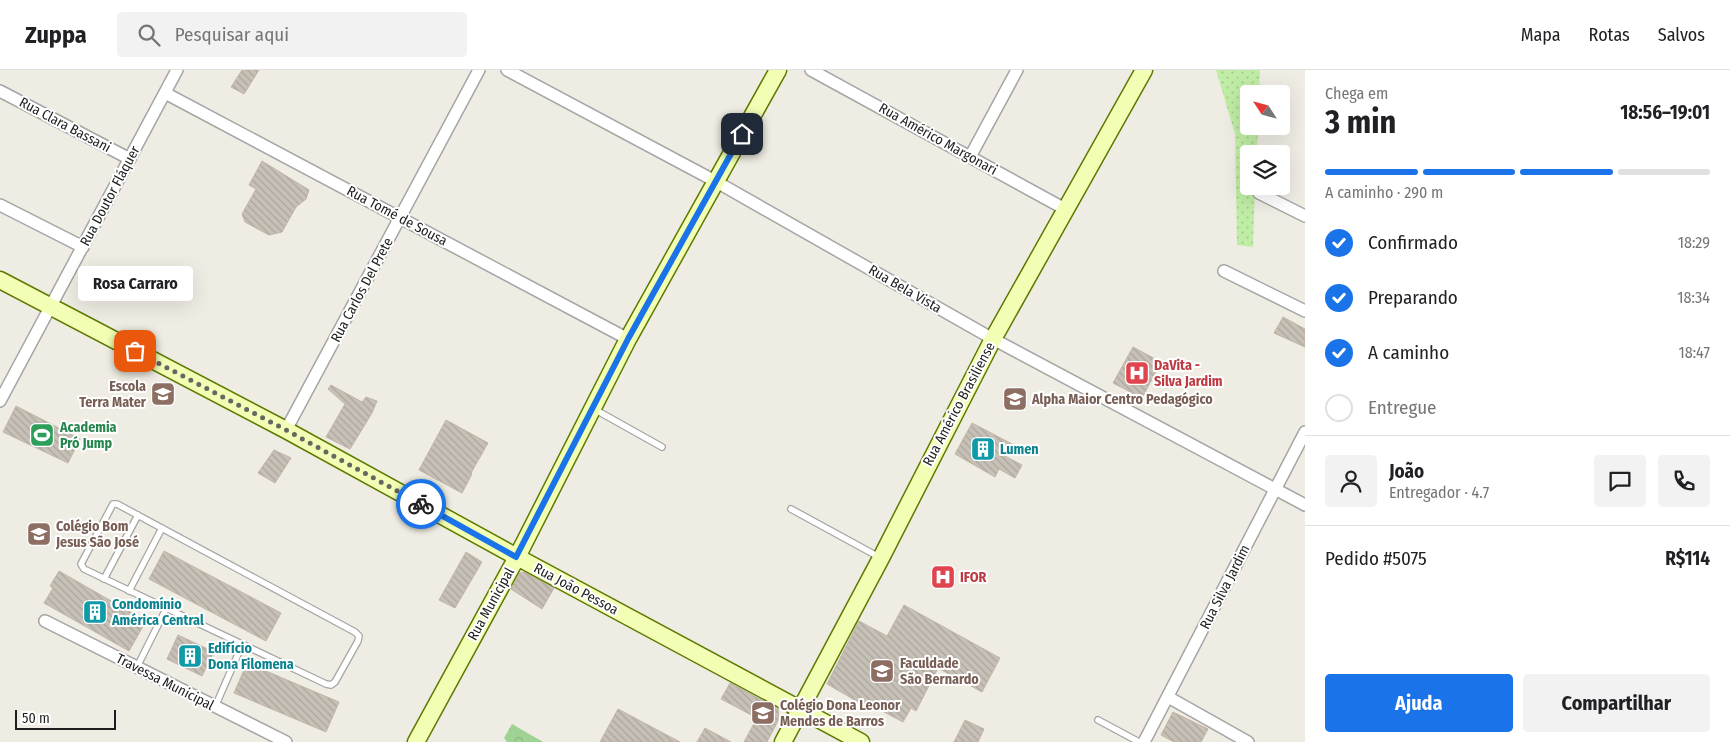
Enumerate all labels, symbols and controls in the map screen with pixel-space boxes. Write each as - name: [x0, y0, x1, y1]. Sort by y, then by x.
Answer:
- search box: [117, 12, 467, 57]
- text: Zuppa: [25, 21, 87, 49]
- icon: search: [135, 21, 163, 49]
- text: Pesquisar aqui: [175, 23, 289, 46]
- text: Mapa: [1521, 24, 1561, 46]
- text: Rotas: [1589, 24, 1630, 46]
- text: Salvos: [1658, 24, 1705, 46]
- text: Chega em: [1325, 84, 1388, 103]
- north arrow: [1240, 85, 1290, 135]
- map controls: [1240, 85, 1290, 195]
- street label: Rua Clara Bassani: [16, 94, 114, 156]
- street label: Rua Américo Margonari: [876, 99, 1000, 179]
- text: 18:56–19:01: [1620, 101, 1710, 124]
- text: 3 min: [1325, 103, 1396, 141]
- pin: [721, 113, 763, 155]
- icon: home: [728, 120, 756, 148]
- street label: Rua Doutor Fláquer: [76, 143, 144, 249]
- button: layers: [1240, 145, 1290, 195]
- street label: Rua Tomé de Sousa: [344, 182, 450, 250]
- text: A caminho · 290 m: [1325, 183, 1443, 202]
- icon: check: [1325, 229, 1353, 257]
- text: Confirmado: [1368, 231, 1458, 254]
- text: 18:29: [1678, 233, 1710, 252]
- street label: Rua Carlos Del Prete: [327, 235, 397, 345]
- street label: Rua Bela Vista: [865, 261, 945, 317]
- callout: Rosa Carraro: [78, 266, 192, 301]
- text: Rosa Carraro: [93, 274, 178, 293]
- icon: check: [1325, 284, 1353, 312]
- text: Preparando: [1368, 286, 1458, 309]
- text: 18:34: [1677, 288, 1710, 307]
- pin: [114, 330, 156, 372]
- icon: bag: [121, 337, 149, 365]
- street label: Rua Américo Brasiliense: [919, 339, 999, 469]
- icon: check: [1325, 339, 1353, 367]
- text: A caminho: [1368, 341, 1449, 364]
- text: 18:47: [1679, 343, 1710, 362]
- place label: DaVita - Silva Jardim: [1154, 357, 1223, 390]
- hospital icon: DaVita - Silva Jardim: [1124, 360, 1150, 386]
- place label: Escola Terra Mater: [79, 378, 147, 411]
- school or university icon: Escola Terra Mater: [150, 381, 176, 407]
- school or university icon: Alpha Maior Centro Pedagógico: [1002, 386, 1028, 412]
- place label: Alpha Maior Centro Pedagógico: [1031, 391, 1213, 408]
- text: Entregue: [1368, 396, 1437, 419]
- place label: Academia Pró Jump: [59, 419, 117, 452]
- sports icon: Academia Pró Jump: [29, 422, 55, 448]
- building icon: Lumen: [970, 436, 996, 462]
- place label: Lumen: [1000, 441, 1039, 458]
- button: person: [1325, 455, 1377, 507]
- button: chat: [1594, 455, 1646, 507]
- button: phone: [1658, 455, 1710, 507]
- text: João: [1389, 460, 1424, 483]
- courier: [396, 479, 446, 529]
- text: Entregador · 4.7: [1389, 483, 1489, 502]
- icon: bike: [407, 490, 435, 518]
- place label: Colégio Bom Jesus São José: [55, 518, 139, 551]
- school or university icon: Colégio Bom Jesus São José: [26, 521, 52, 547]
- street label: Rua Silva Jardim: [1196, 542, 1254, 632]
- text: Pedido #5075: [1325, 547, 1427, 570]
- text: R$114: [1665, 547, 1710, 570]
- street label: Rua João Pessoa: [531, 560, 621, 618]
- street label: Rua Municipal: [464, 564, 518, 643]
- hospital icon: IFOR: [930, 564, 956, 590]
- place label: IFOR: [960, 569, 986, 586]
- place label: Condomínio América Central: [111, 596, 204, 629]
- building icon: Condomínio América Central: [82, 599, 108, 625]
- place label: Edifício Dona Filomena: [208, 640, 294, 673]
- building icon: Edifício Dona Filomena: [177, 643, 203, 669]
- street label: Travessa Municipal: [113, 650, 217, 714]
- place label: Faculdade São Bernardo: [900, 655, 979, 688]
- school or university icon: Faculdade São Bernardo: [869, 658, 895, 684]
- button: Ajuda: [1325, 674, 1513, 732]
- button: Compartilhar: [1523, 674, 1710, 732]
- place label: Colégio Dona Leonor Mendes de Barros: [780, 697, 901, 730]
- school or university icon: Colégio Dona Leonor Mendes de Barros: [750, 700, 776, 726]
- scale bar: [15, 707, 116, 730]
- text: 50 m: [22, 710, 50, 727]

